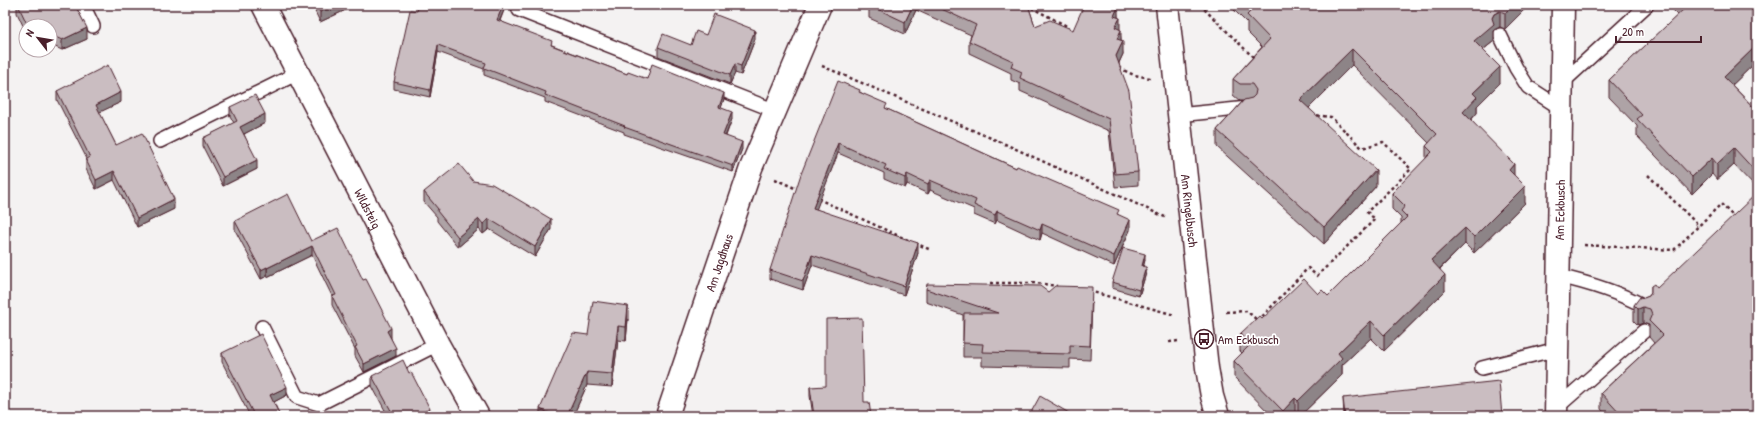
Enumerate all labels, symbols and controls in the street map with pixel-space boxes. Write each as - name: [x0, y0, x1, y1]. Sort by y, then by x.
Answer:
- north arrow: [18, 18, 58, 58]
- scale bar: [1616, 18, 1701, 44]
- text: 20 m: [1622, 23, 1644, 40]
- text: N: [22, 27, 37, 39]
- street label: Am Ringelbusch: [1177, 173, 1203, 249]
- street label: Am Eckbusch: [1550, 179, 1569, 240]
- street label: Wildsteig: [350, 185, 386, 232]
- street label: Am Jagdhaus: [701, 231, 737, 294]
- bus stop icon: Am Eckbusch: [1193, 328, 1215, 350]
- place label: Am Eckbusch: [1218, 330, 1279, 348]

